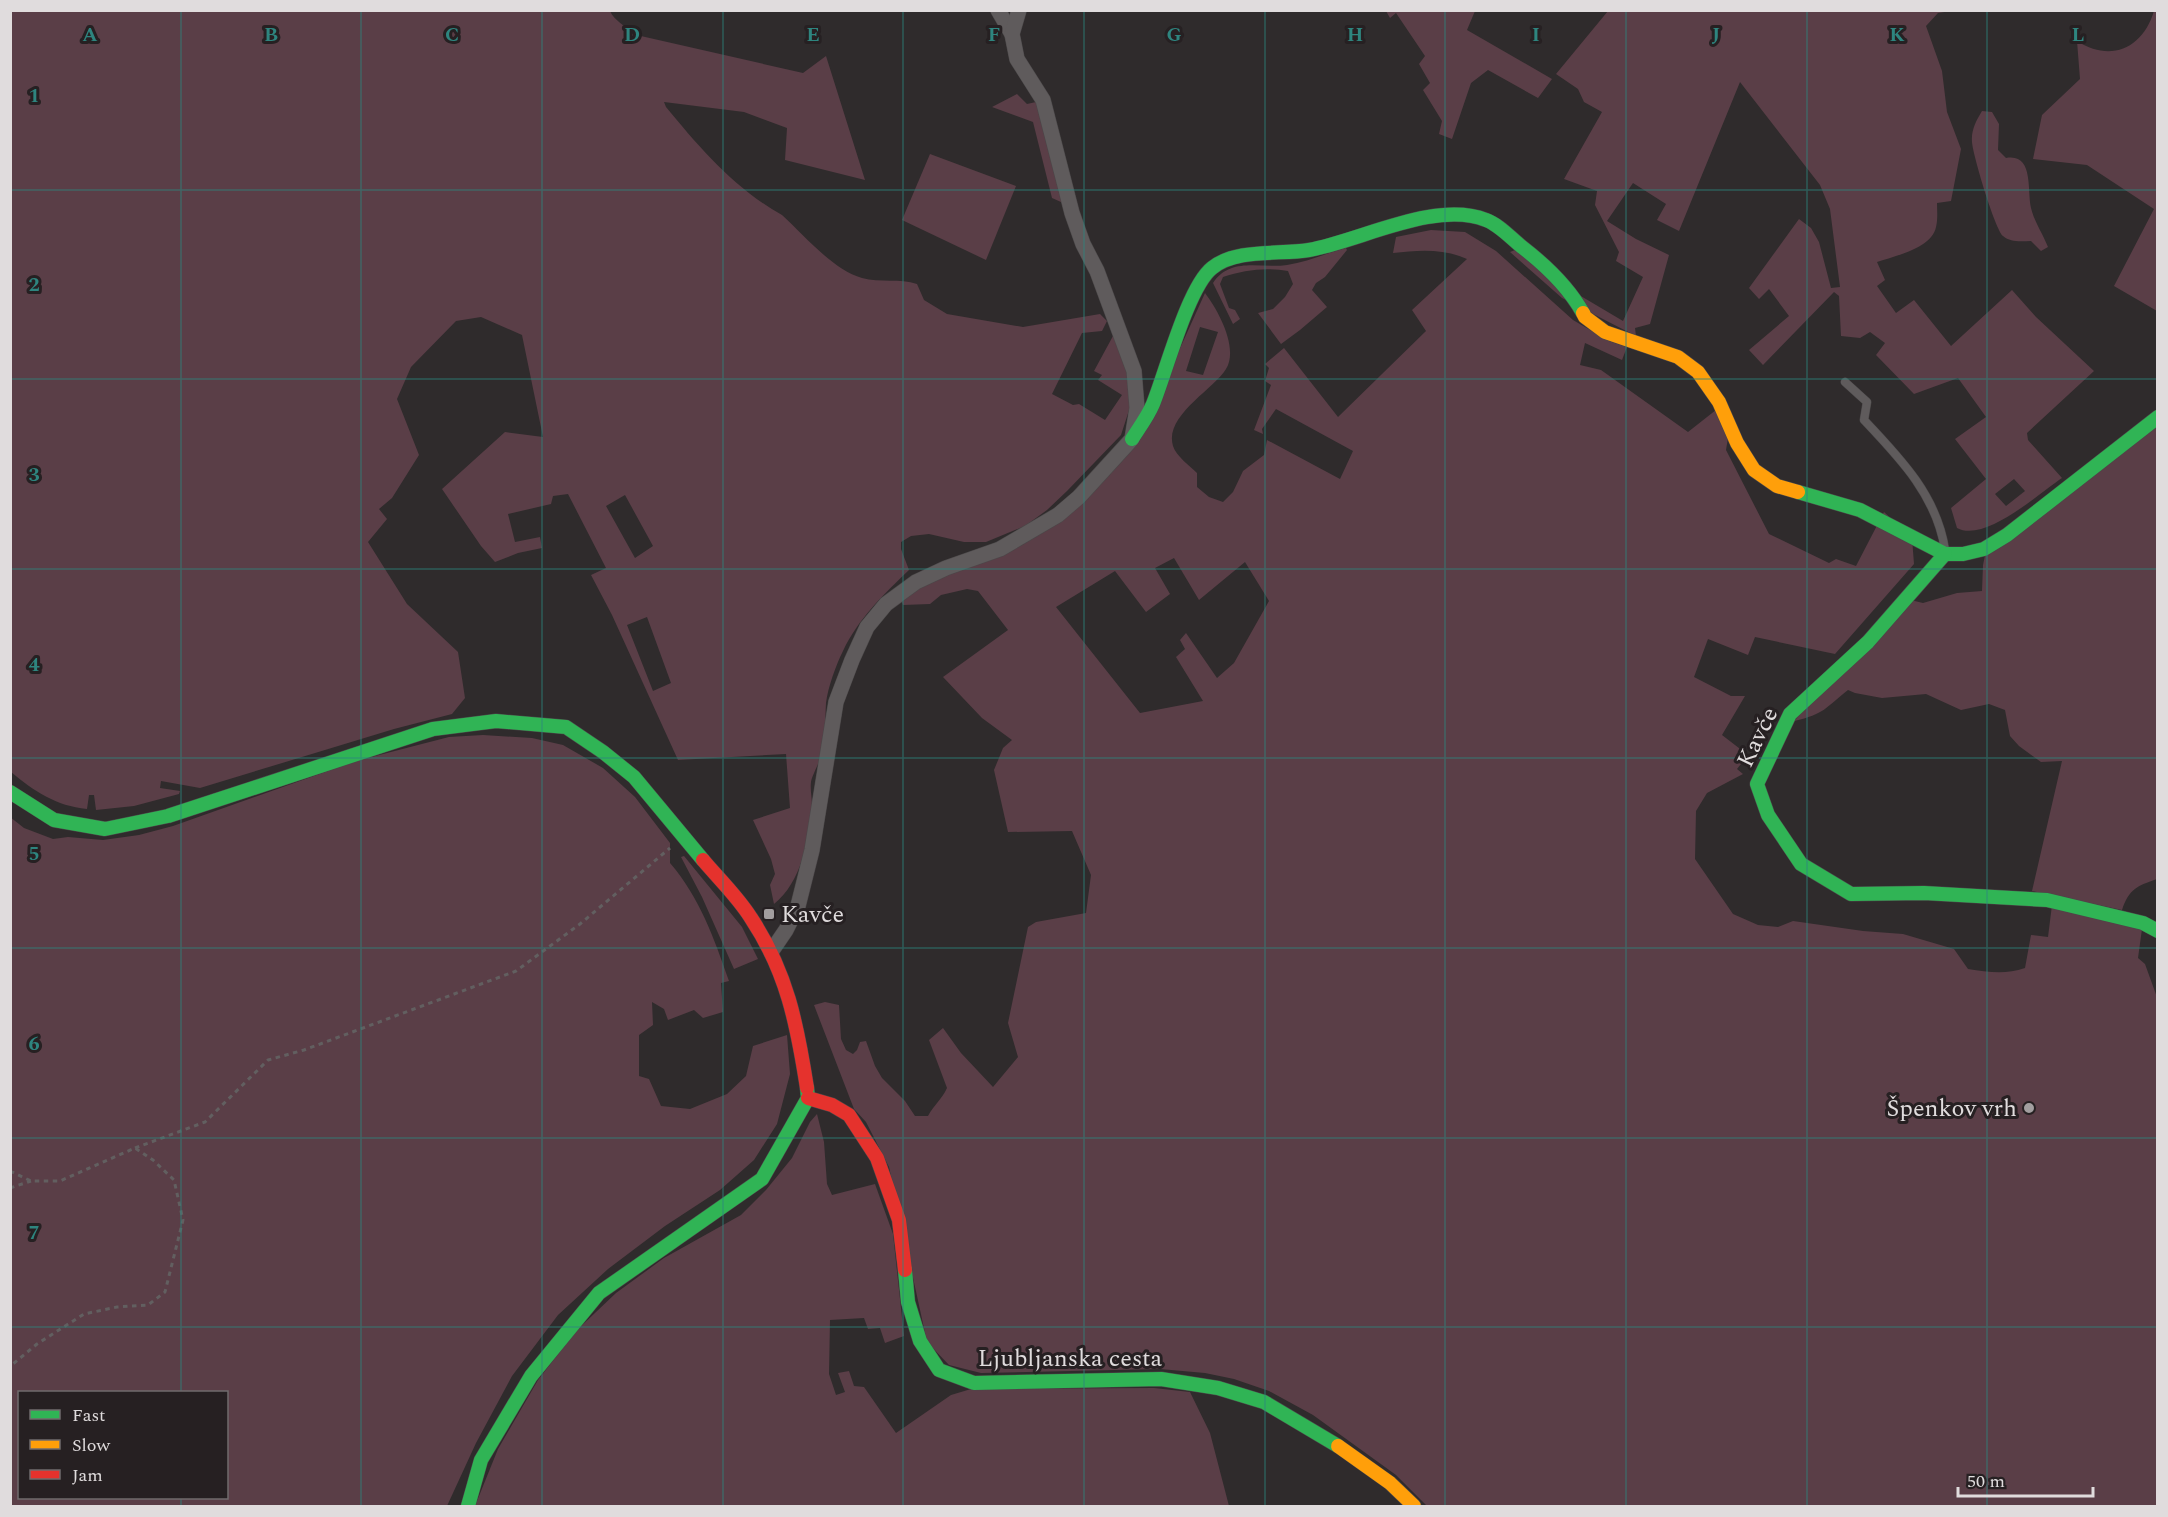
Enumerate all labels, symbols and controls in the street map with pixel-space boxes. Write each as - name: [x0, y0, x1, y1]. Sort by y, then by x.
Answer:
- text: A: [82, 20, 98, 50]
- text: B: [264, 20, 278, 50]
- text: C: [445, 20, 459, 50]
- text: D: [624, 20, 640, 50]
- text: E: [806, 20, 820, 50]
- text: F: [988, 20, 1000, 50]
- text: G: [1166, 20, 1182, 50]
- text: H: [1347, 20, 1363, 50]
- text: I: [1532, 20, 1540, 50]
- text: J: [1712, 20, 1720, 50]
- text: K: [1889, 20, 1905, 50]
- text: L: [2072, 20, 2084, 50]
- text: 1: [28, 81, 40, 111]
- text: 2: [28, 270, 40, 300]
- text: 3: [28, 460, 40, 490]
- text: 4: [28, 650, 40, 680]
- street label: Kavče: [1728, 701, 1788, 774]
- text: 5: [28, 839, 40, 869]
- place label: Kavče: [781, 897, 844, 933]
- marker: Kavče: [762, 907, 776, 921]
- text: 6: [28, 1029, 40, 1059]
- place label: Špenkov vrh: [1887, 1091, 2017, 1127]
- marker: Špenkov vrh: [2022, 1101, 2036, 1115]
- text: 7: [28, 1218, 40, 1248]
- street label: Ljubljanska cesta: [978, 1341, 1163, 1377]
- legend: [18, 1391, 228, 1499]
- text: Fast: [72, 1402, 105, 1429]
- text: Slow: [72, 1432, 111, 1459]
- scale bar: [1958, 1460, 2093, 1498]
- text: Jam: [72, 1462, 103, 1489]
- text: 50 m: [1967, 1468, 2005, 1495]

